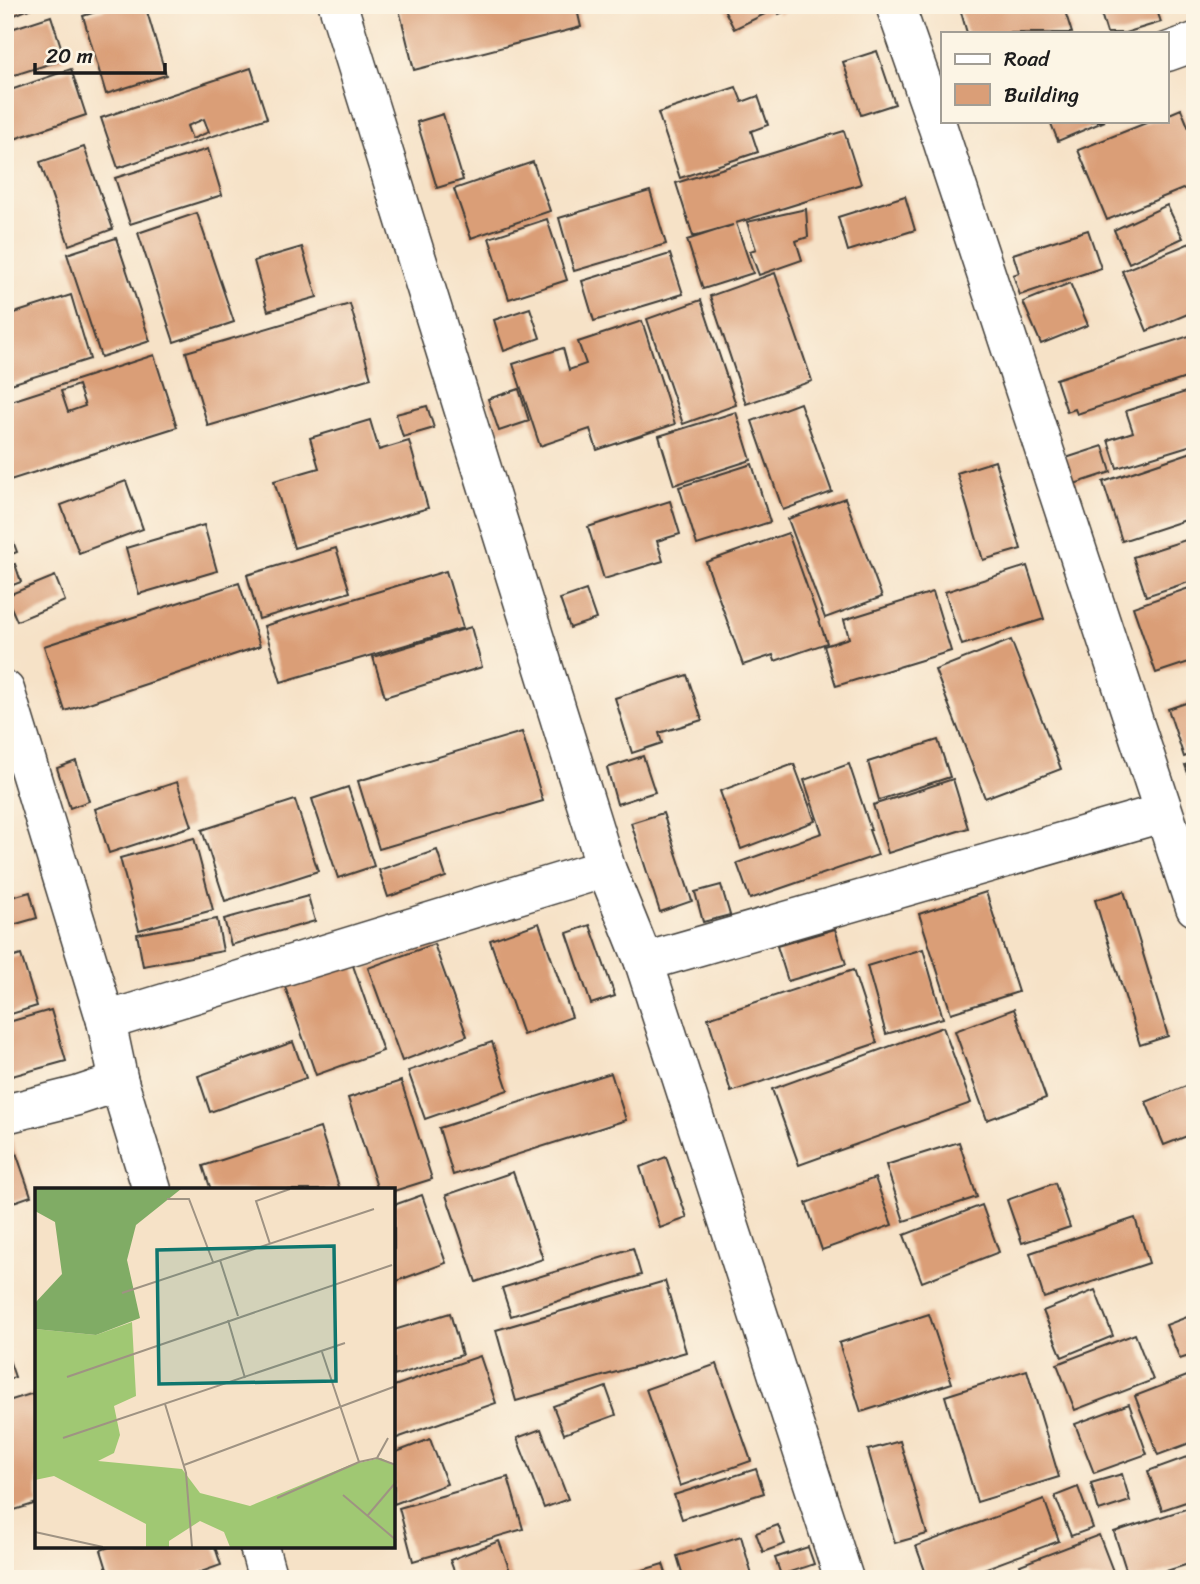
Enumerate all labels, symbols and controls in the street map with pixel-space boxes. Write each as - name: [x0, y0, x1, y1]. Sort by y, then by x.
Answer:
- scale bar: [35, 32, 164, 76]
- legend: [941, 32, 1168, 122]
- text: 20 m: [46, 37, 93, 75]
- text: Road: [1004, 40, 1051, 78]
- text: Building: [1004, 76, 1080, 114]
- inset map: [35, 1188, 396, 1549]

